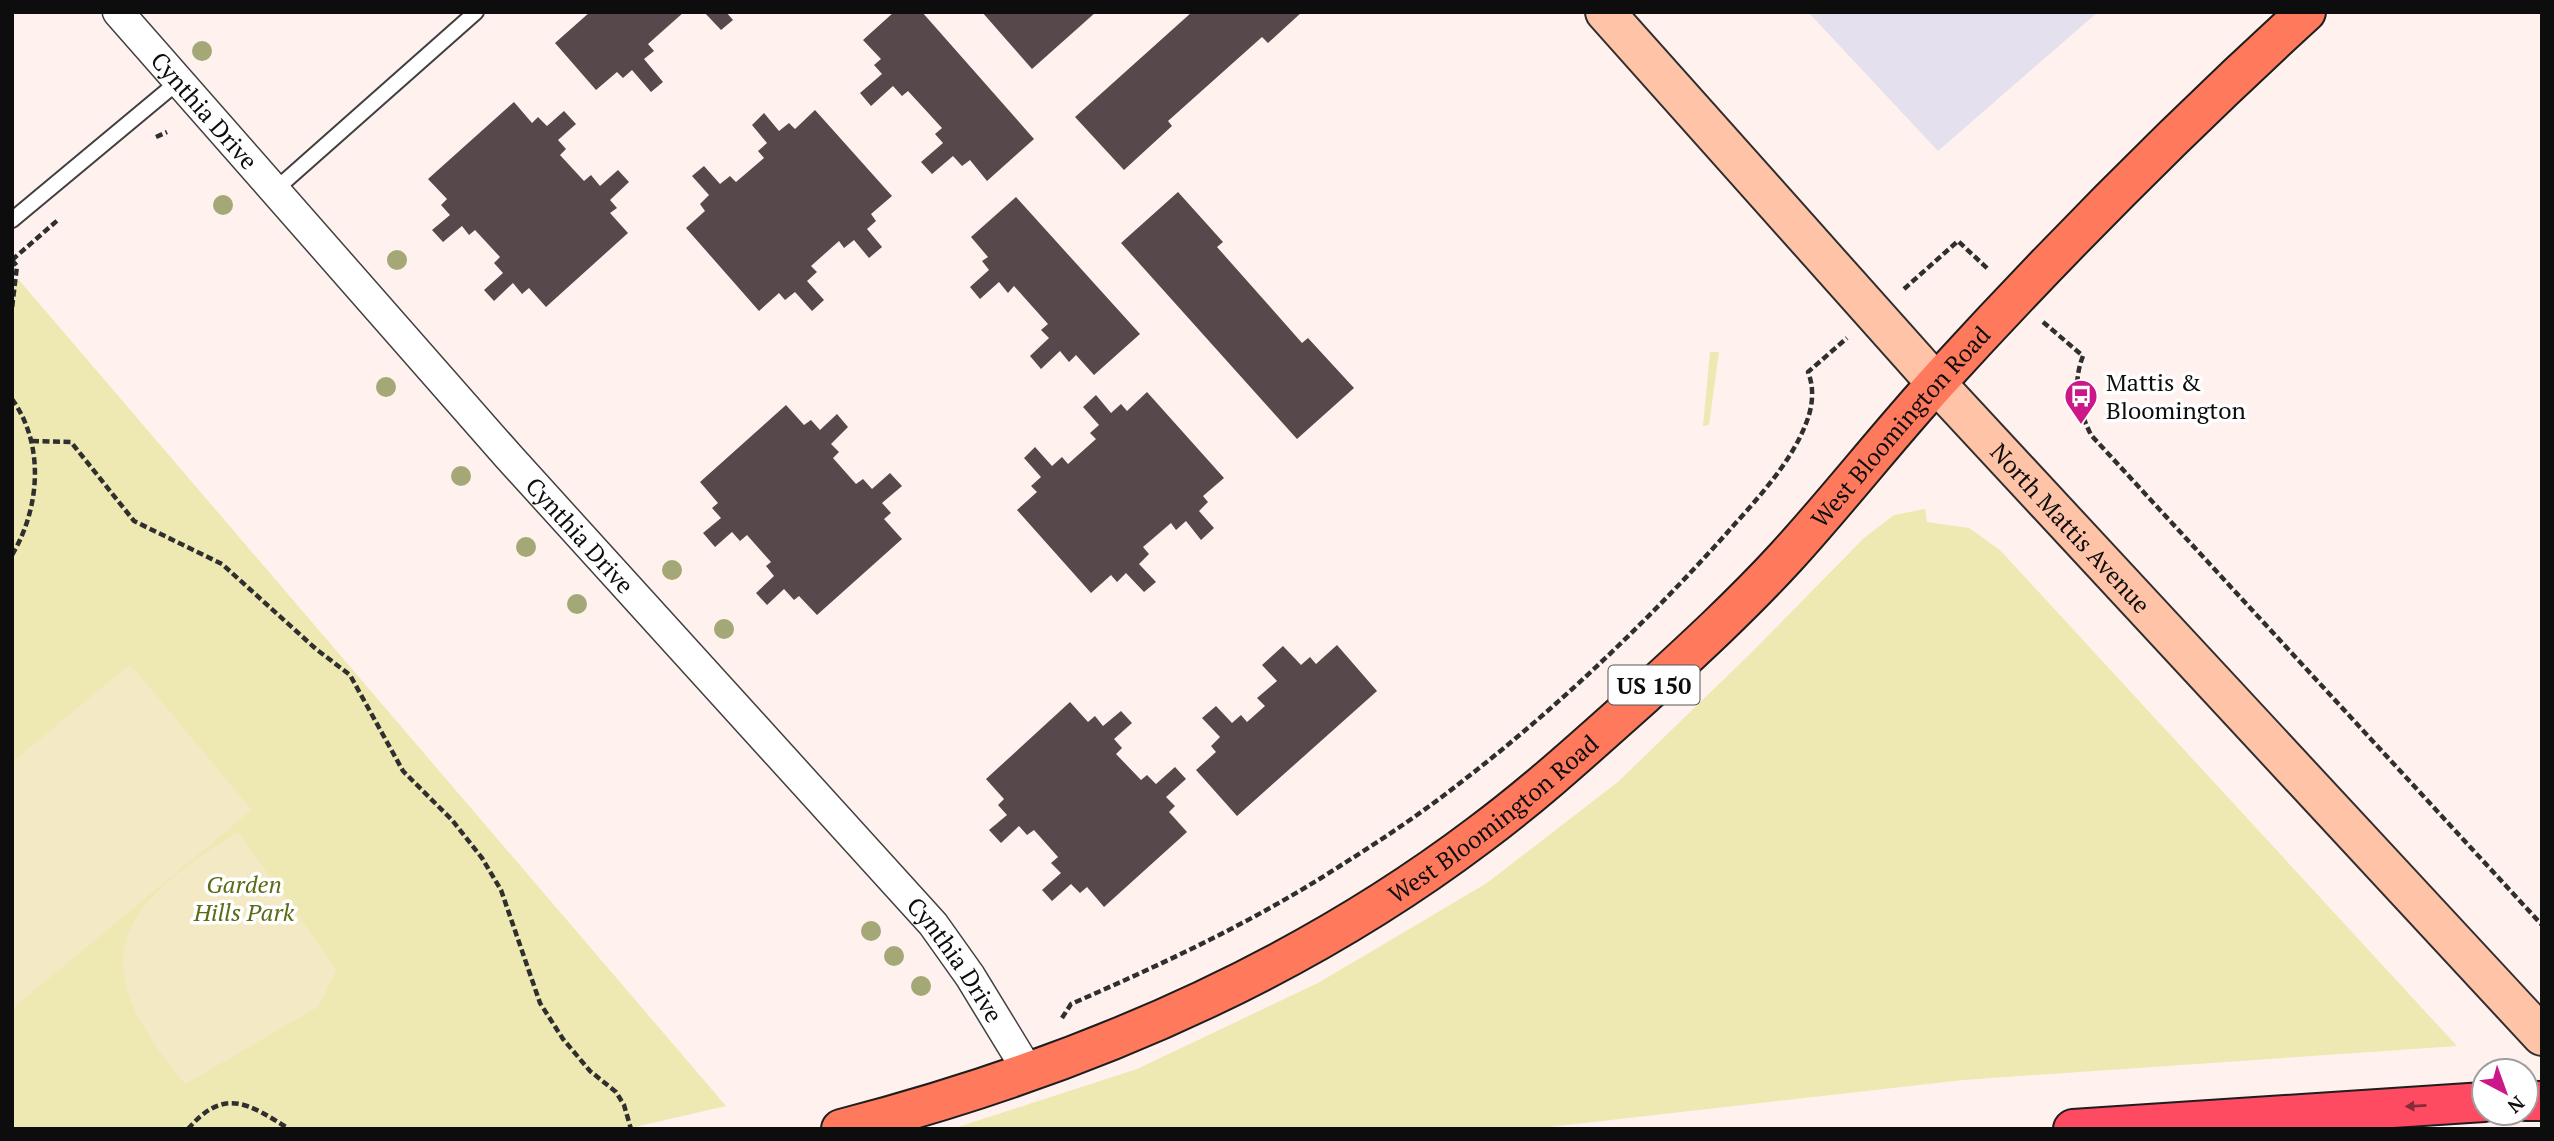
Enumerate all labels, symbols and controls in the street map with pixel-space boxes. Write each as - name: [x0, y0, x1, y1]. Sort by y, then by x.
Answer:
- street label: Cynthia Drive: [144, 45, 265, 176]
- street label: West Bloomington Road: [1804, 319, 1997, 534]
- place label: Mattis & Bloomington: [2106, 366, 2246, 426]
- bus stop icon: Mattis & Bloomington: [2062, 377, 2100, 426]
- street label: North Mattis Avenue: [1984, 436, 2158, 620]
- street label: Cynthia Drive: [519, 470, 641, 600]
- road number: US 150: [1608, 666, 1700, 705]
- street label: West Bloomington Road: [1382, 728, 1605, 910]
- park label: Garden Hills Park: [193, 868, 295, 928]
- street label: Cynthia Drive: [900, 890, 1010, 1028]
- north arrow: [2470, 1057, 2540, 1127]
- text: N: [2502, 1091, 2530, 1120]
- one-way arrow: [2405, 1101, 2427, 1112]

